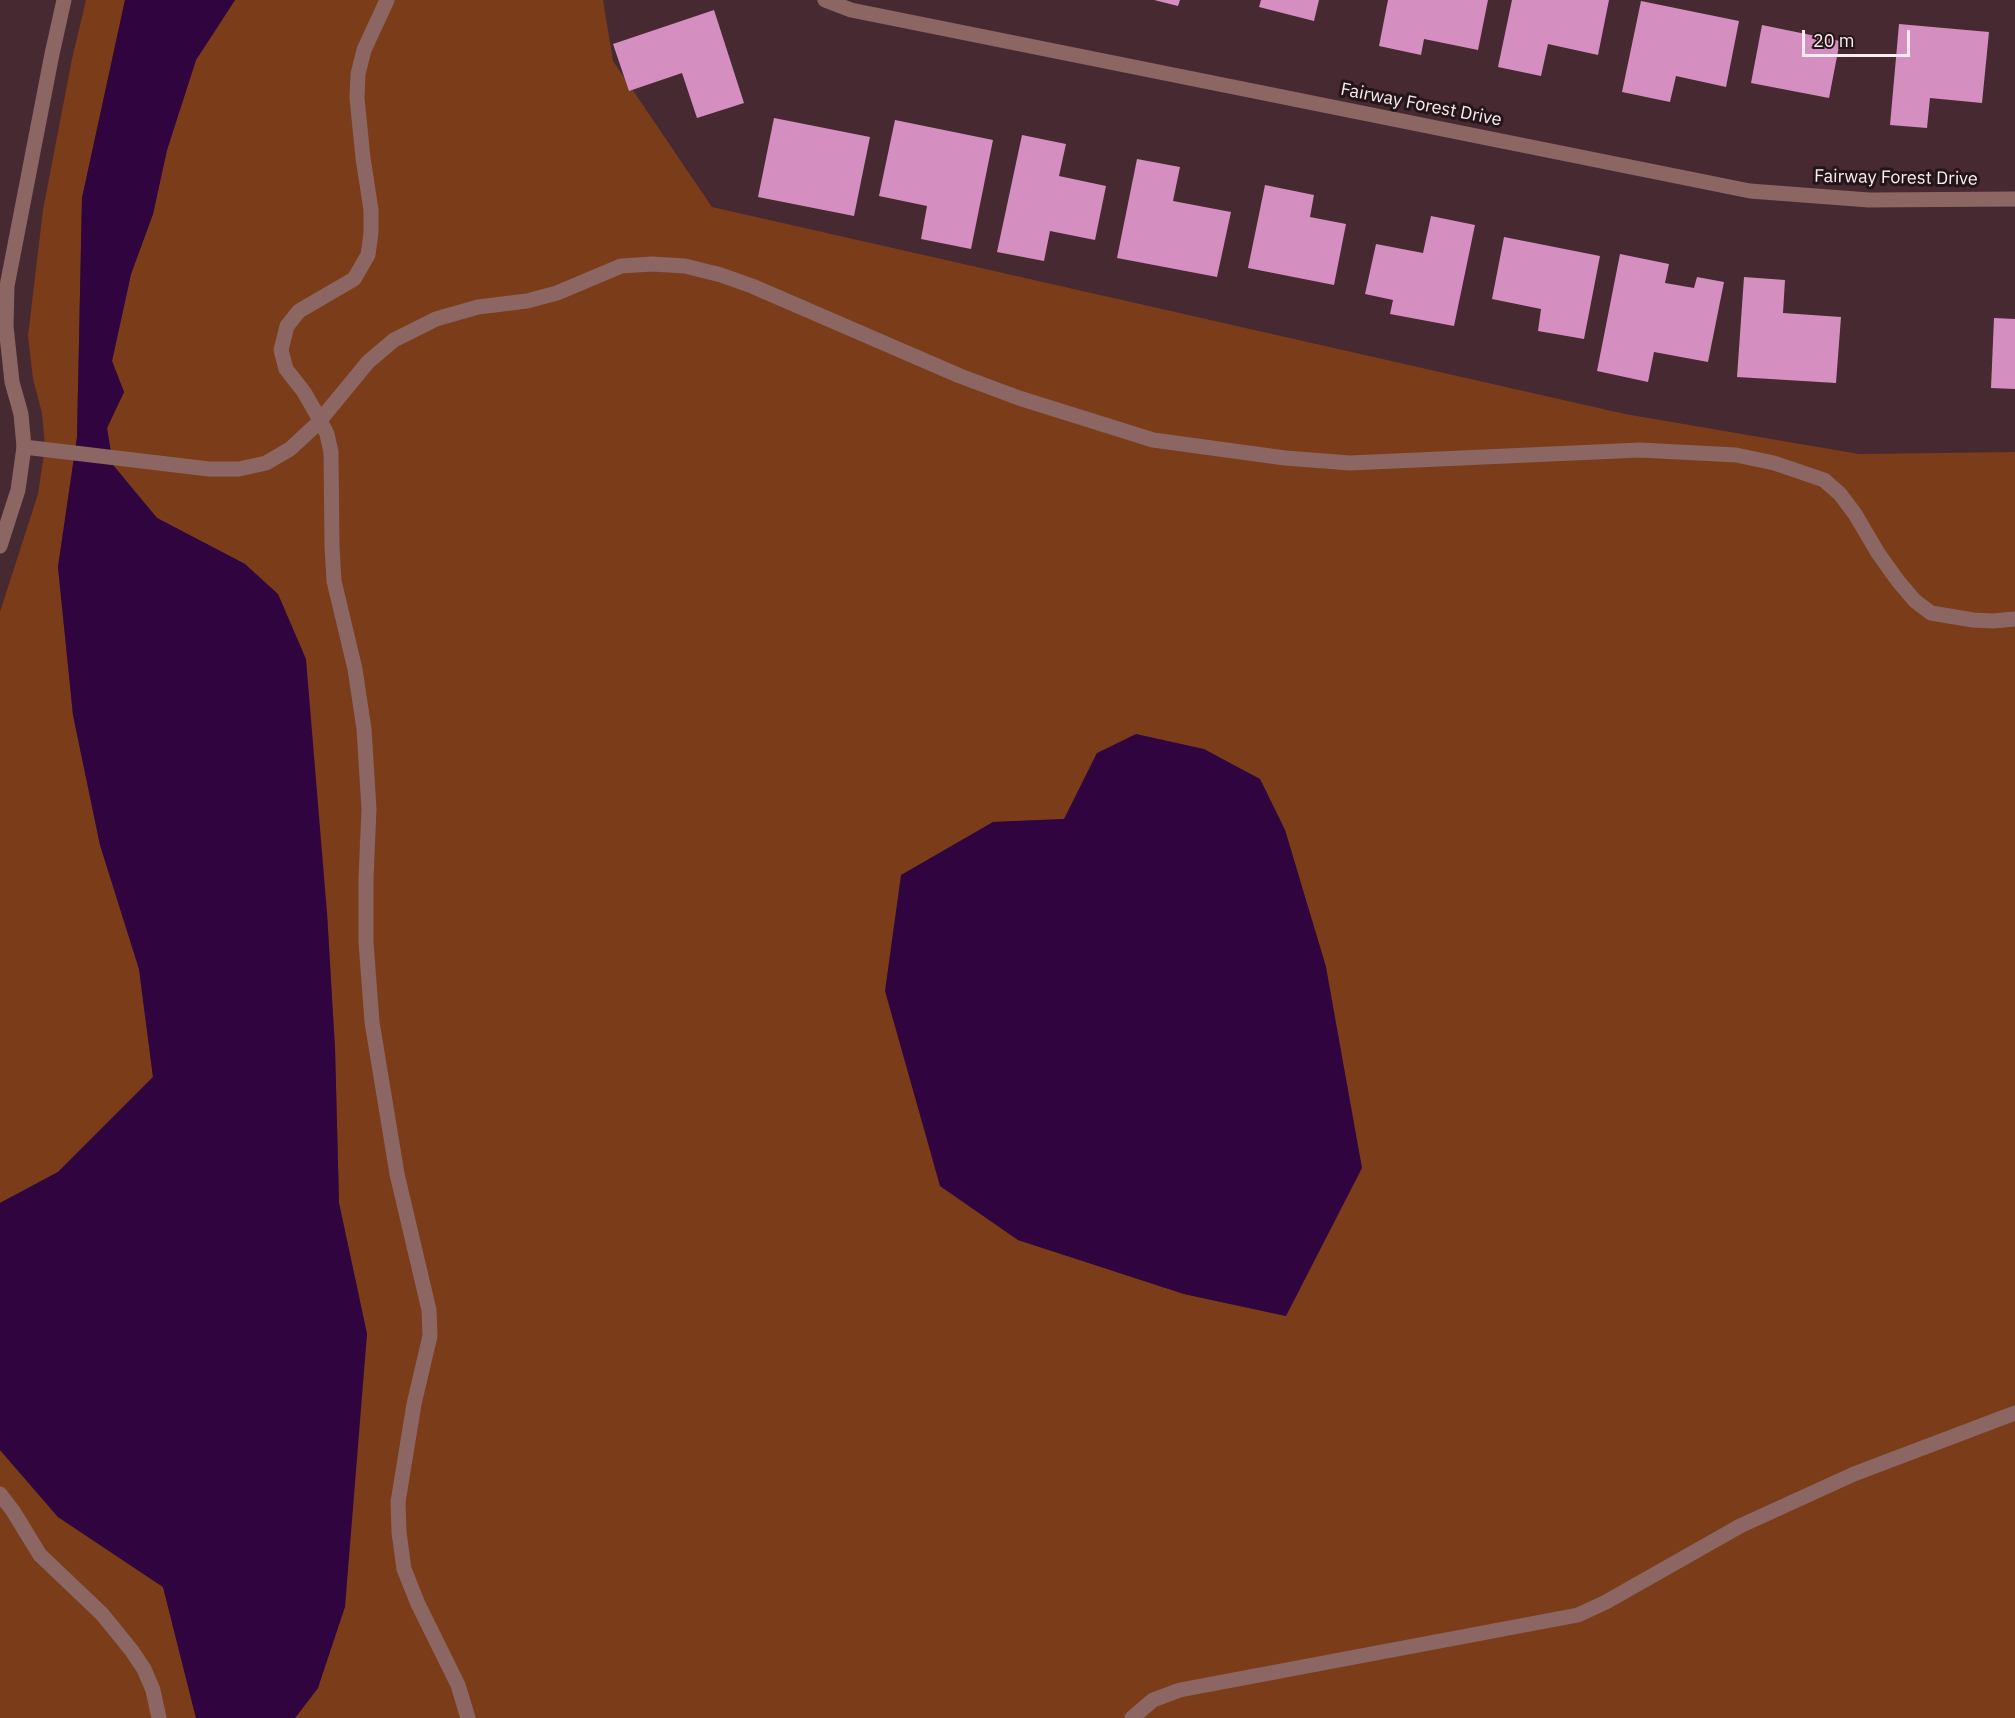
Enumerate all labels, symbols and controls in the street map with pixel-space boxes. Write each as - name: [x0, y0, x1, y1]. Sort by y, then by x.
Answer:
- scale bar: [1805, 18, 1913, 56]
- text: 20 m: [1813, 29, 1855, 52]
- street label: Fairway Forest Drive: [1339, 79, 1503, 131]
- street label: Fairway Forest Drive: [1814, 166, 1978, 190]

